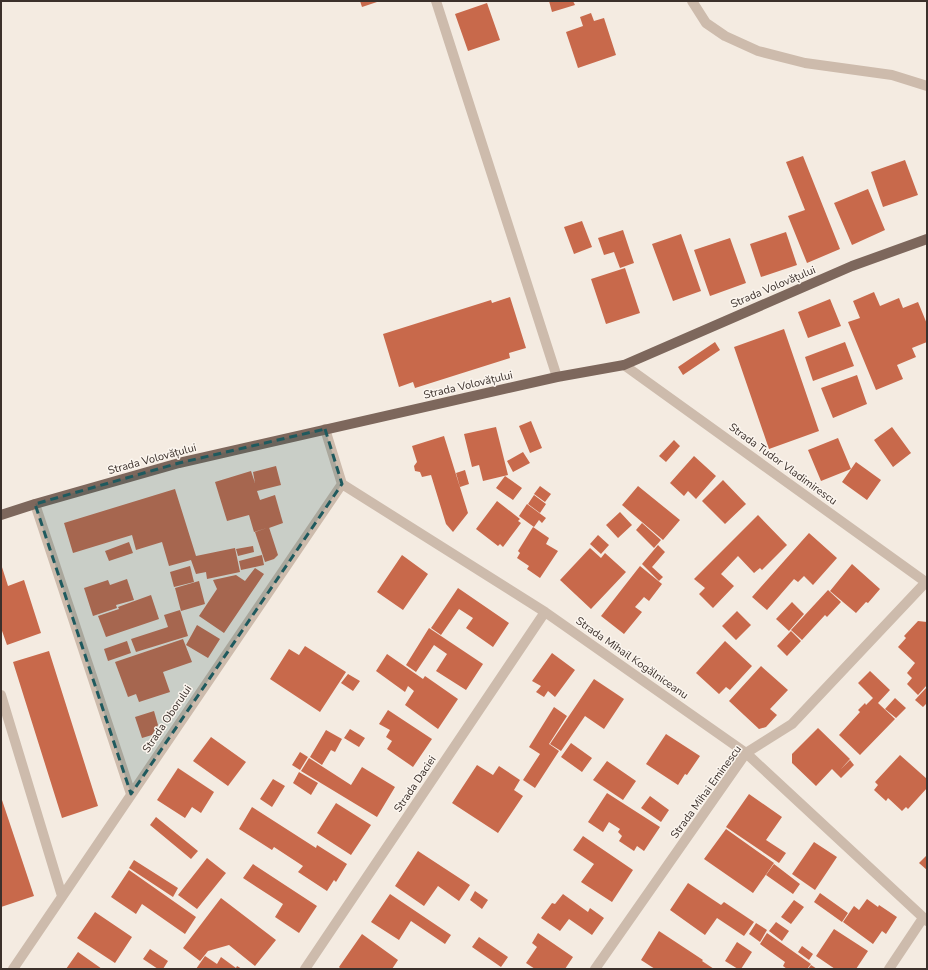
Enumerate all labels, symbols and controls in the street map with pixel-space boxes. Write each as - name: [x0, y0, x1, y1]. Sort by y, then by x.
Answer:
- street label: Strada Volovățului: [728, 262, 818, 312]
- street label: Strada Volovățului: [422, 367, 514, 403]
- street label: Strada Tudor Vladimirescu: [726, 420, 840, 508]
- street label: Strada Volovățului: [106, 440, 198, 478]
- street label: Strada Mihail Kogălniceanu: [573, 613, 691, 703]
- street label: Strada Oborului: [139, 682, 195, 756]
- street label: Strada Mihai Eminescu: [667, 742, 745, 842]
- street label: Strada Daciei: [390, 753, 440, 815]

